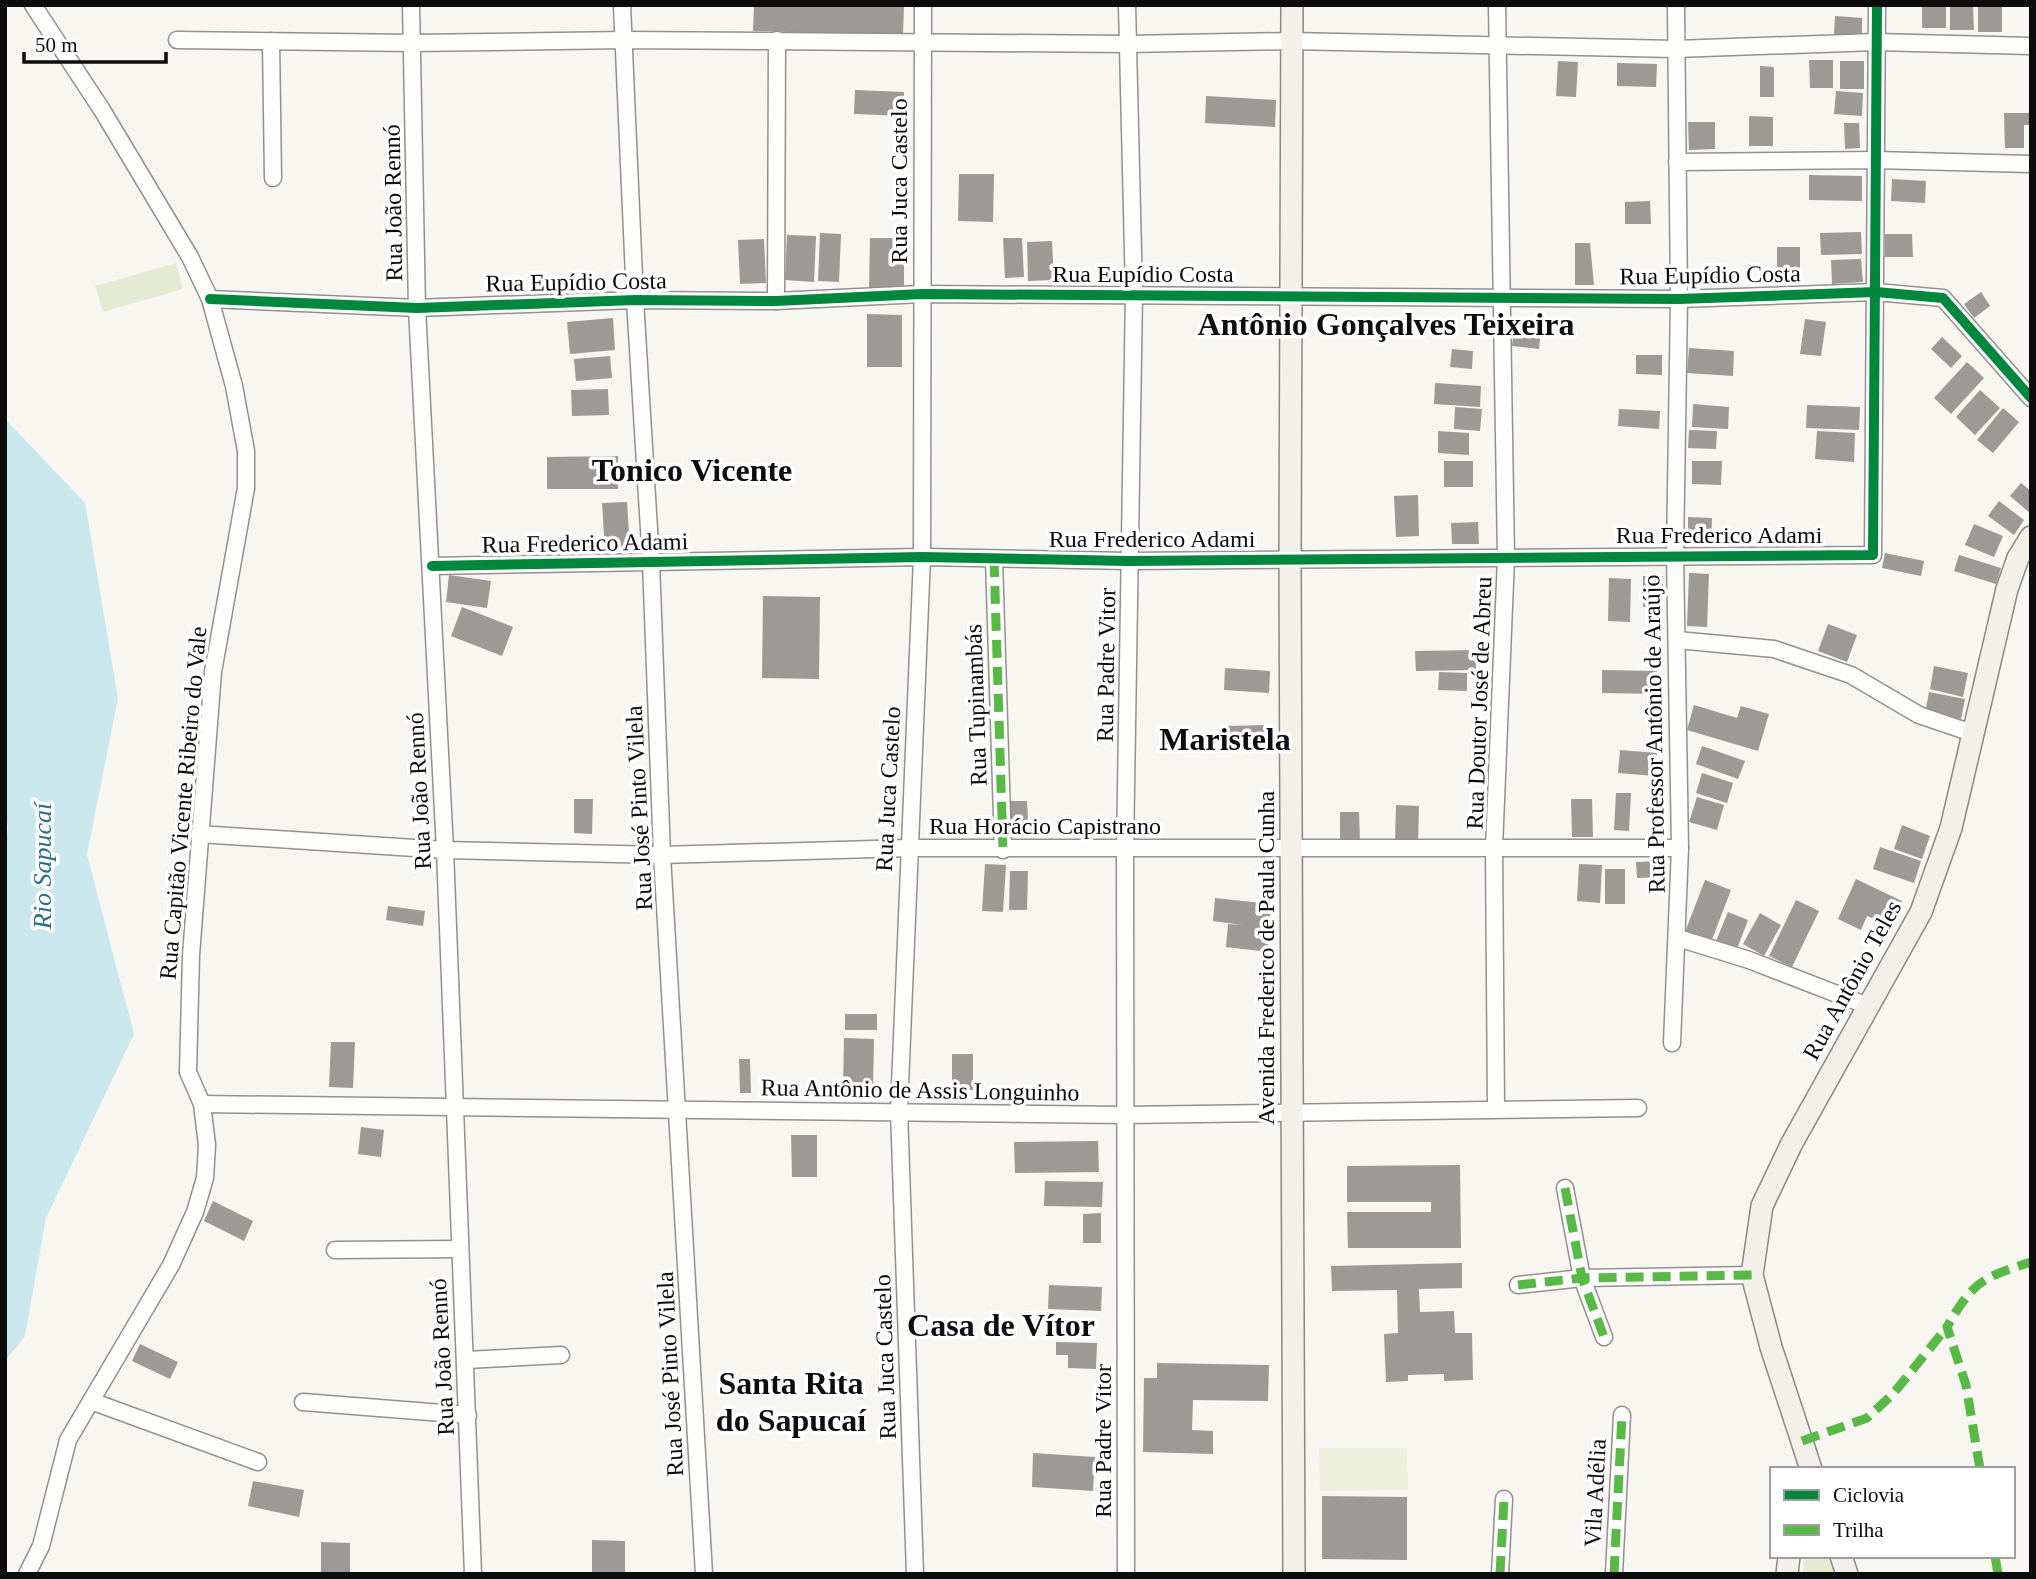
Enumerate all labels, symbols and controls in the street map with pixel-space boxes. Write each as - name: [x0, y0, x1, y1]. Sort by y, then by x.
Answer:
- scale bar: [24, 21, 166, 65]
- text: 50 m: [35, 33, 78, 57]
- street label: Rua Juca Castelo: [886, 98, 912, 264]
- street label: Rua João Rennó: [379, 124, 407, 282]
- street label: Rua Eupídio Costa: [1619, 260, 1801, 290]
- street label: Rua Eupídio Costa: [1052, 261, 1234, 287]
- street label: Rua Eupídio Costa: [485, 267, 667, 297]
- district label: Antônio Gonçalves Teixeira: [1198, 306, 1574, 342]
- district label: Tonico Vicente: [592, 452, 792, 488]
- street label: Rua Frederico Adami: [1616, 522, 1823, 548]
- street label: Rua Frederico Adami: [1049, 526, 1256, 552]
- street label: Rua Frederico Adami: [481, 528, 689, 558]
- street label: Rua Professor Antônio de Araújo: [1638, 574, 1670, 894]
- street label: Rua Doutor José de Abreu: [1462, 576, 1496, 830]
- street label: Rua Padre Vitor: [1092, 588, 1120, 742]
- street label: Rua Tupinambás: [960, 624, 992, 786]
- street label: Rua Capitão Vicente Ribeiro do Vale: [155, 625, 211, 981]
- street label: Rua José Pinto Vilela: [621, 704, 657, 911]
- street label: Rua Juca Castelo: [871, 706, 905, 872]
- street label: Rua João Rennó: [402, 712, 436, 870]
- district label: Maristela: [1159, 721, 1291, 757]
- street label: Avenida Frederico de Paula Cunha: [1253, 791, 1279, 1125]
- water label: Rio Sapucaí: [28, 800, 57, 930]
- street label: Rua Horácio Capistrano: [929, 813, 1161, 839]
- street label: Rua Antônio Teles: [1798, 896, 1906, 1064]
- street label: Rua Antônio de Assis Longuinho: [760, 1074, 1080, 1106]
- street label: Rua José Pinto Vilela: [652, 1270, 688, 1477]
- street label: Rua Juca Castelo: [869, 1274, 901, 1440]
- street label: Rua João Rennó: [425, 1278, 459, 1436]
- district label: Casa de Vítor: [907, 1307, 1095, 1343]
- street label: Rua Padre Vitor: [1090, 1364, 1116, 1518]
- district label: Santa Rita do Sapucaí: [716, 1365, 867, 1438]
- street label: Vila Adélia: [1579, 1438, 1611, 1548]
- legend: [1770, 1467, 2015, 1558]
- text: Ciclovia: [1833, 1483, 1905, 1507]
- text: Trilha: [1833, 1518, 1884, 1542]

